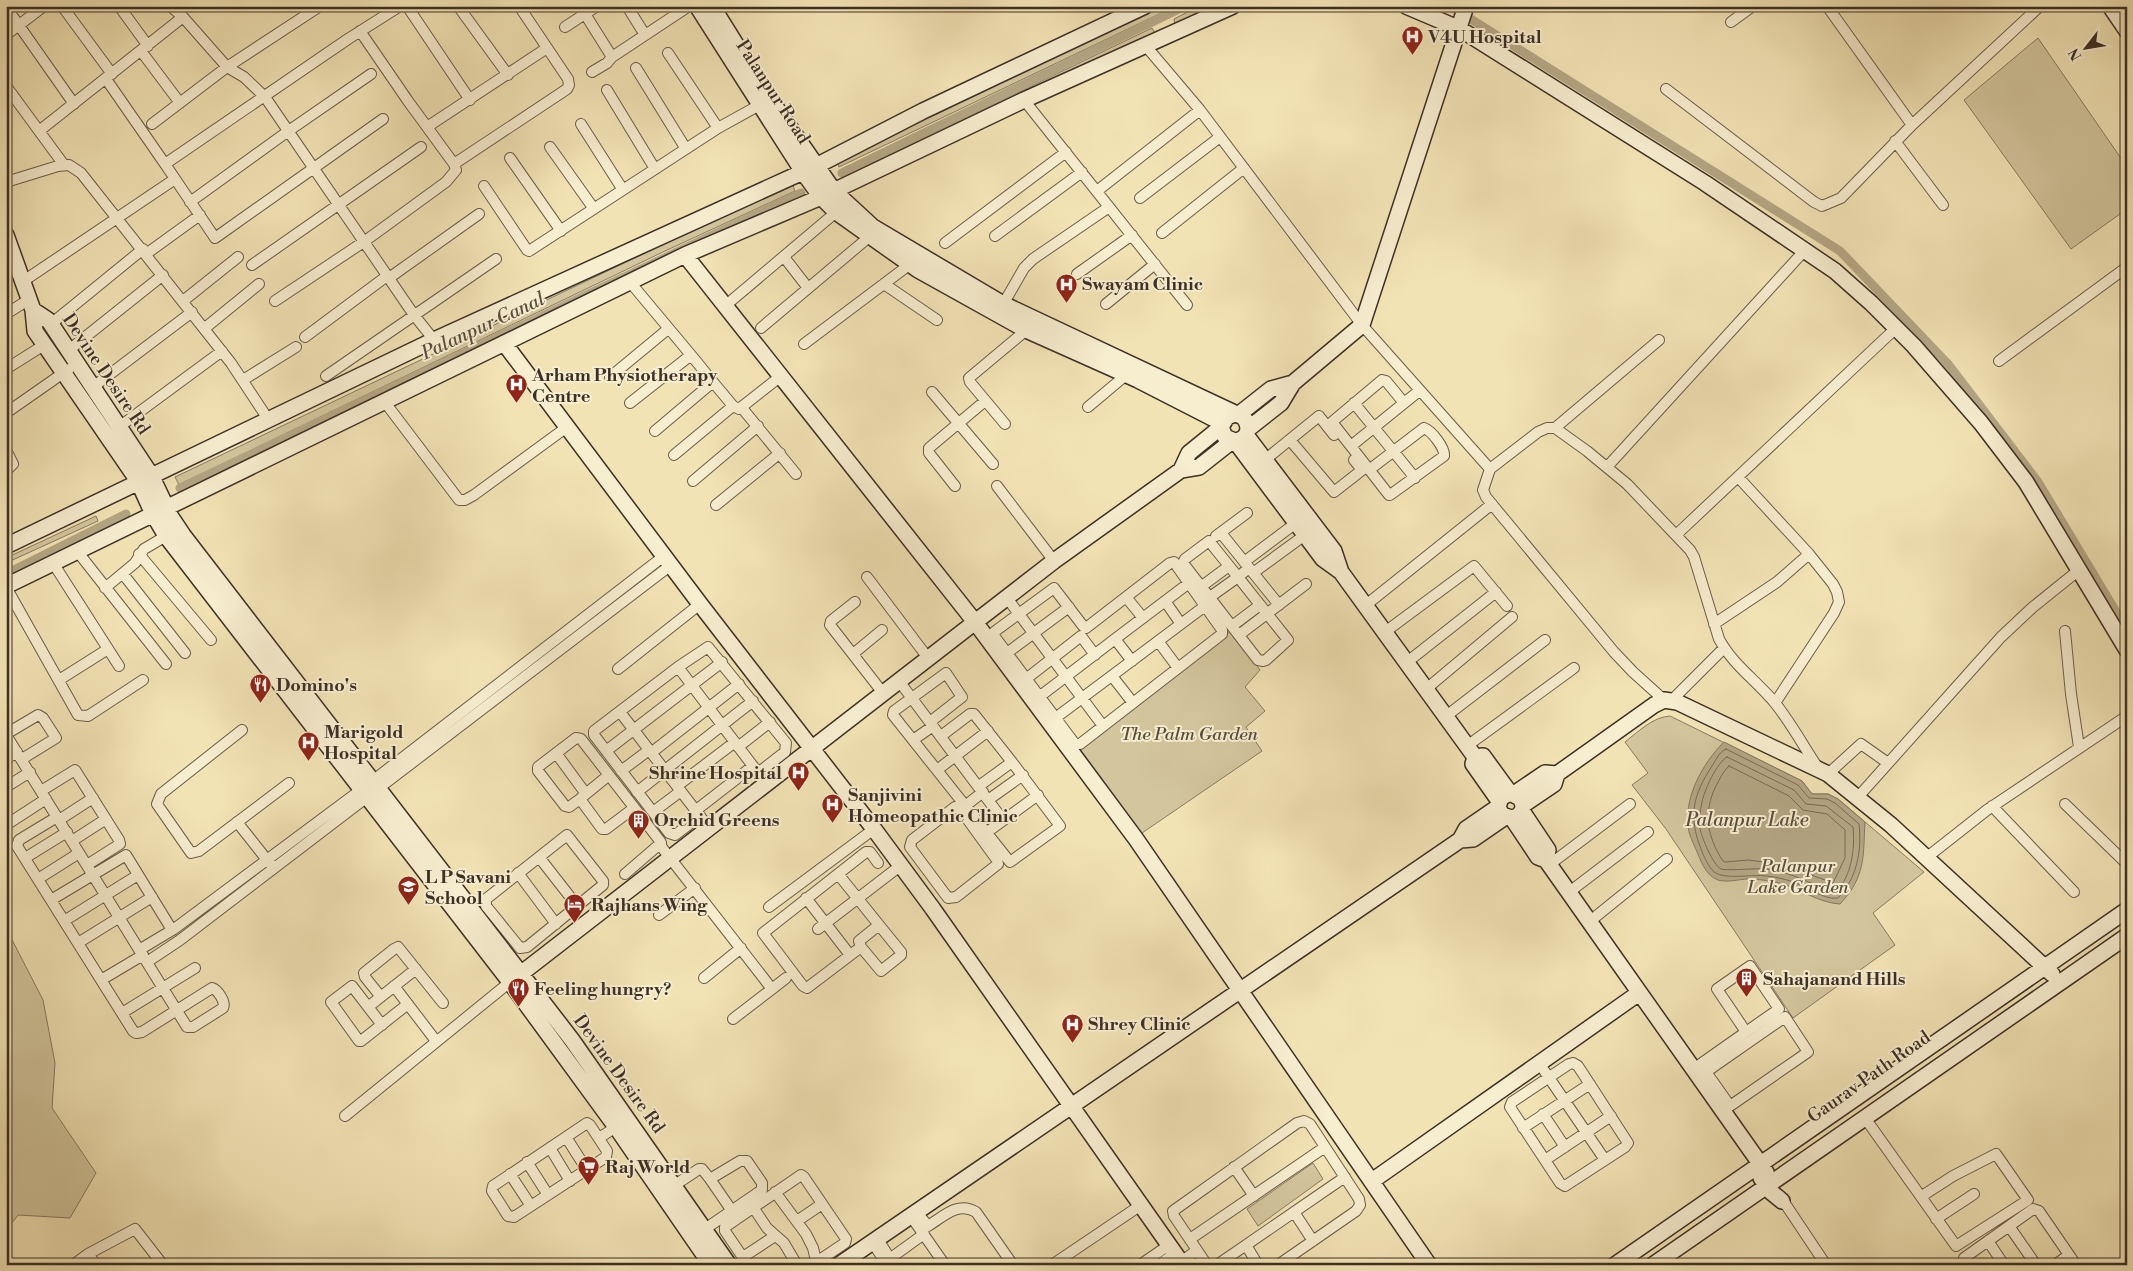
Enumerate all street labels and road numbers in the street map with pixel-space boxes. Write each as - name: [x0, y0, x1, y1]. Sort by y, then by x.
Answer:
- street label: Palanpur Road: [731, 36, 816, 149]
- street label: Devine Desire Rd: [57, 309, 156, 440]
- street label: Devine Desire Rd: [568, 1010, 670, 1139]
- street label: Gaurav Path Road: [1803, 1025, 1936, 1128]

